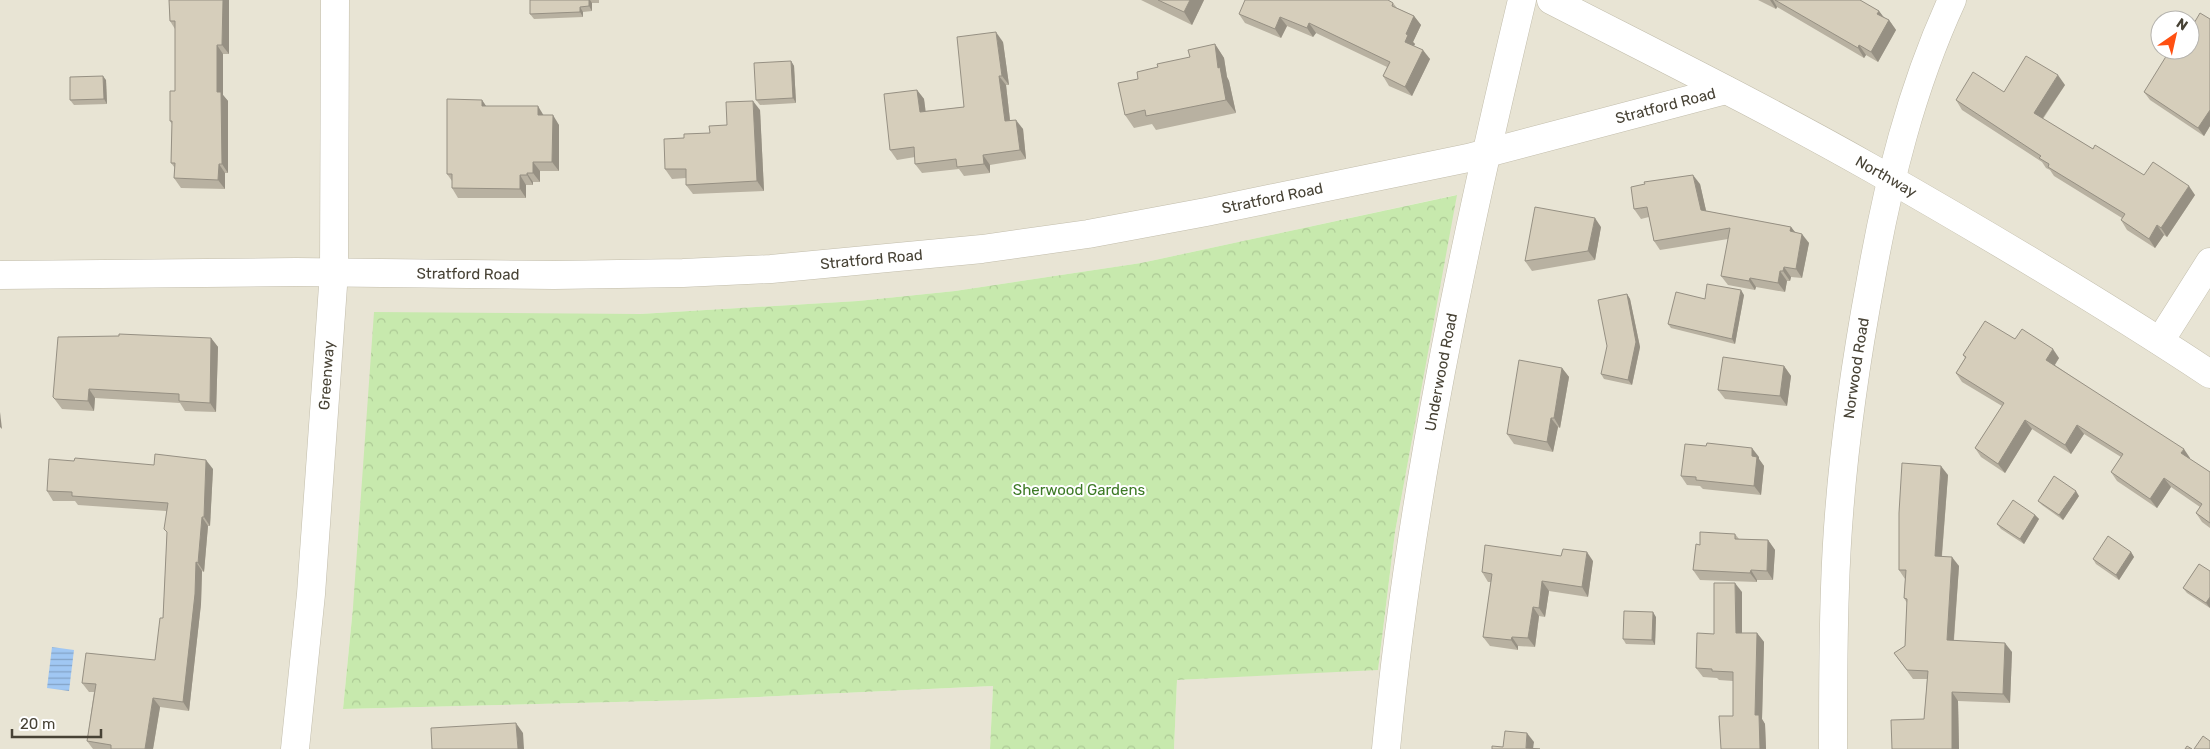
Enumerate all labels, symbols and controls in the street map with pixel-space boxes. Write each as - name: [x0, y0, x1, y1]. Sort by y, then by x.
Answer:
- north arrow: [2150, 10, 2200, 60]
- text: N: [2173, 15, 2191, 35]
- street label: Stratford Road: [1614, 84, 1718, 128]
- street label: Northway: [1852, 152, 1920, 201]
- street label: Stratford Road: [1220, 179, 1325, 218]
- street label: Stratford Road: [819, 246, 923, 273]
- street label: Stratford Road: [416, 264, 520, 284]
- street label: Underwood Road: [1421, 311, 1461, 433]
- street label: Norwood Road: [1840, 316, 1873, 420]
- street label: Greenway: [315, 340, 338, 411]
- park label: Sherwood Gardens: [1013, 481, 1146, 499]
- scale bar: [12, 706, 101, 738]
- text: 20 m: [20, 715, 55, 733]

